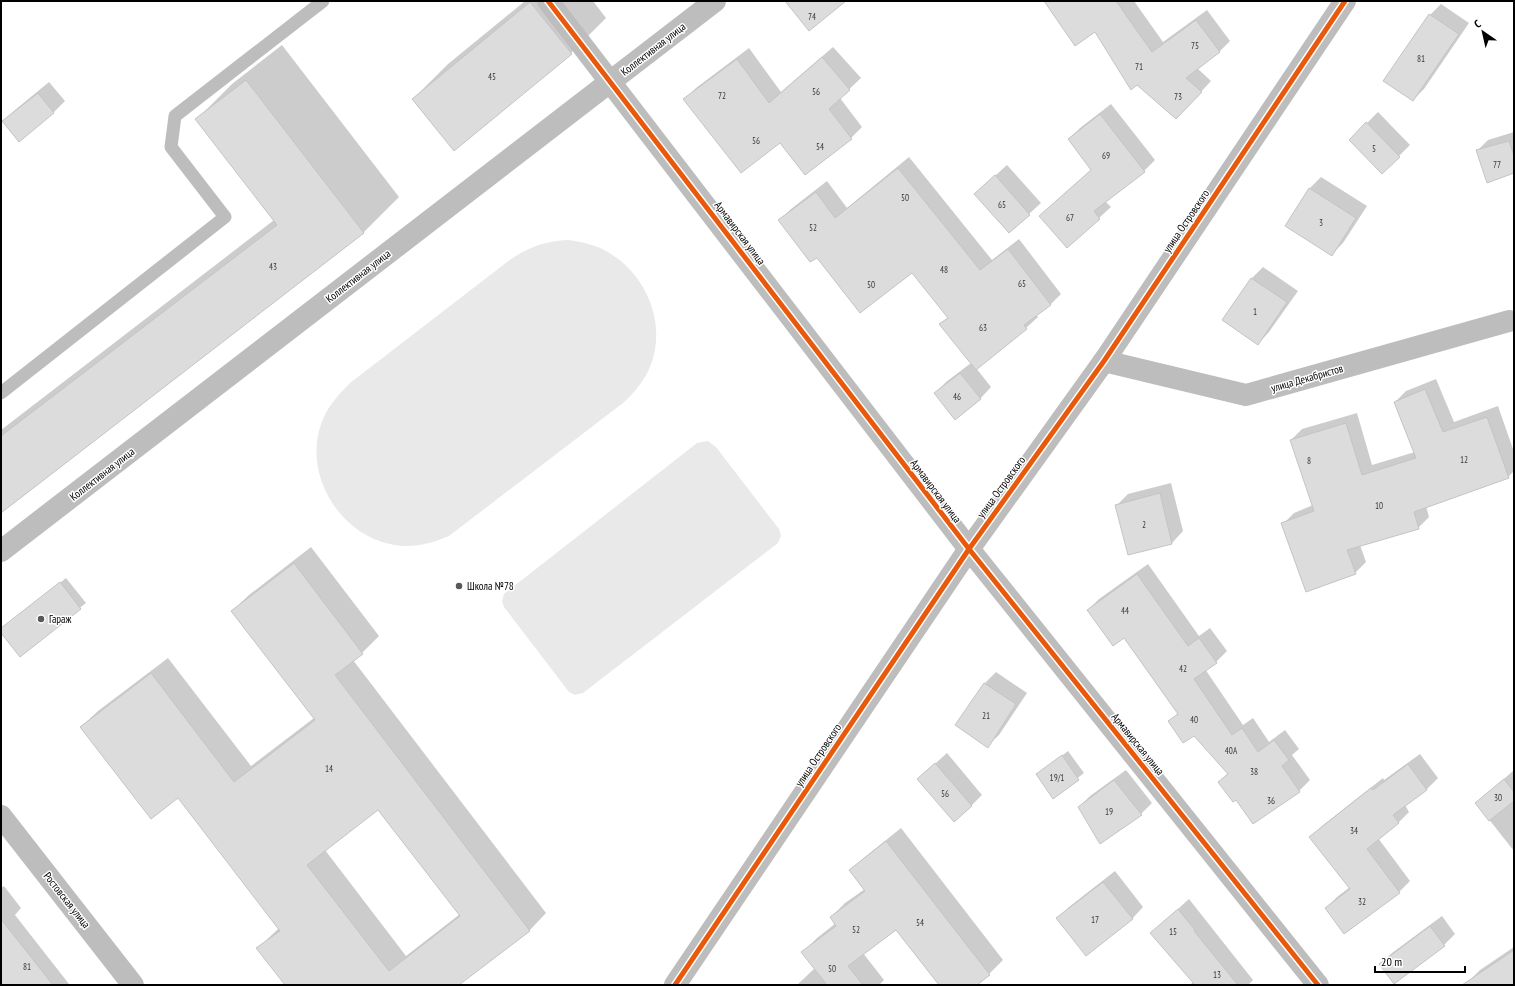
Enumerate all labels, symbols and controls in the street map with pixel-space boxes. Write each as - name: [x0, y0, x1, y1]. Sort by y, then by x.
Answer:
- house number: 74: [808, 11, 816, 22]
- north arrow: [1463, 12, 1503, 52]
- text: С: [1471, 16, 1483, 31]
- street label: Коллективная улица: [618, 19, 688, 79]
- house number: 75: [1191, 40, 1199, 51]
- house number: 81: [1417, 53, 1425, 64]
- house number: 71: [1135, 61, 1143, 72]
- house number: 45: [488, 71, 496, 82]
- house number: 56: [812, 86, 820, 97]
- house number: 72: [718, 90, 726, 101]
- house number: 73: [1174, 91, 1182, 102]
- house number: 56: [752, 135, 760, 146]
- house number: 54: [816, 141, 824, 152]
- house number: 5: [1372, 143, 1376, 154]
- house number: 69: [1102, 150, 1110, 161]
- house number: 77: [1493, 159, 1501, 170]
- street label: улица Островского: [1160, 187, 1212, 255]
- house number: 50: [901, 192, 909, 203]
- street label: Армавирская улица: [712, 198, 768, 268]
- house number: 65: [998, 199, 1006, 210]
- house number: 67: [1066, 212, 1074, 223]
- house number: 3: [1319, 217, 1323, 228]
- house number: 52: [809, 222, 817, 233]
- street label: Коллективная улица: [323, 246, 393, 306]
- house number: 43: [269, 261, 277, 272]
- house number: 48: [940, 264, 948, 275]
- house number: 65: [1018, 278, 1026, 289]
- house number: 50: [867, 279, 875, 290]
- house number: 1: [1253, 306, 1257, 317]
- house number: 63: [979, 322, 987, 333]
- street label: улица Декабристов: [1269, 361, 1345, 395]
- house number: 46: [953, 391, 961, 402]
- street label: Коллективная улица: [67, 444, 137, 504]
- street label: улица Островского: [974, 453, 1028, 521]
- house number: 12: [1460, 454, 1468, 465]
- house number: 8: [1307, 455, 1311, 466]
- street label: Армавирская улица: [908, 456, 964, 526]
- house number: 10: [1375, 500, 1383, 511]
- house number: 2: [1142, 519, 1146, 530]
- place label: Школа №78: [467, 579, 514, 593]
- marker: Школа №78: [454, 581, 464, 591]
- house number: 44: [1121, 605, 1129, 616]
- place label: Гараж: [49, 612, 72, 626]
- marker: Гараж: [36, 614, 46, 624]
- house number: 42: [1179, 663, 1187, 674]
- house number: 21: [982, 710, 990, 721]
- street label: Армавирская улица: [1109, 710, 1167, 778]
- house number: 40: [1190, 714, 1198, 725]
- street label: улица Островского: [792, 721, 844, 789]
- house number: 40А: [1225, 745, 1238, 756]
- house number: 14: [325, 763, 333, 774]
- house number: 38: [1250, 766, 1258, 777]
- house number: 19/1: [1050, 772, 1064, 783]
- house number: 56: [941, 788, 949, 799]
- house number: 30: [1494, 792, 1502, 803]
- house number: 36: [1267, 795, 1275, 806]
- house number: 19: [1105, 806, 1113, 817]
- house number: 34: [1350, 825, 1358, 836]
- street label: Ростовская улица: [41, 869, 93, 931]
- house number: 32: [1358, 896, 1366, 907]
- house number: 17: [1091, 914, 1099, 925]
- house number: 54: [916, 917, 924, 928]
- house number: 52: [852, 924, 860, 935]
- house number: 15: [1169, 926, 1177, 937]
- scale bar: [1375, 948, 1465, 974]
- text: 20 m: [1381, 954, 1402, 969]
- house number: 81: [23, 961, 31, 972]
- house number: 50: [828, 963, 836, 974]
- house number: 13: [1213, 969, 1221, 980]

